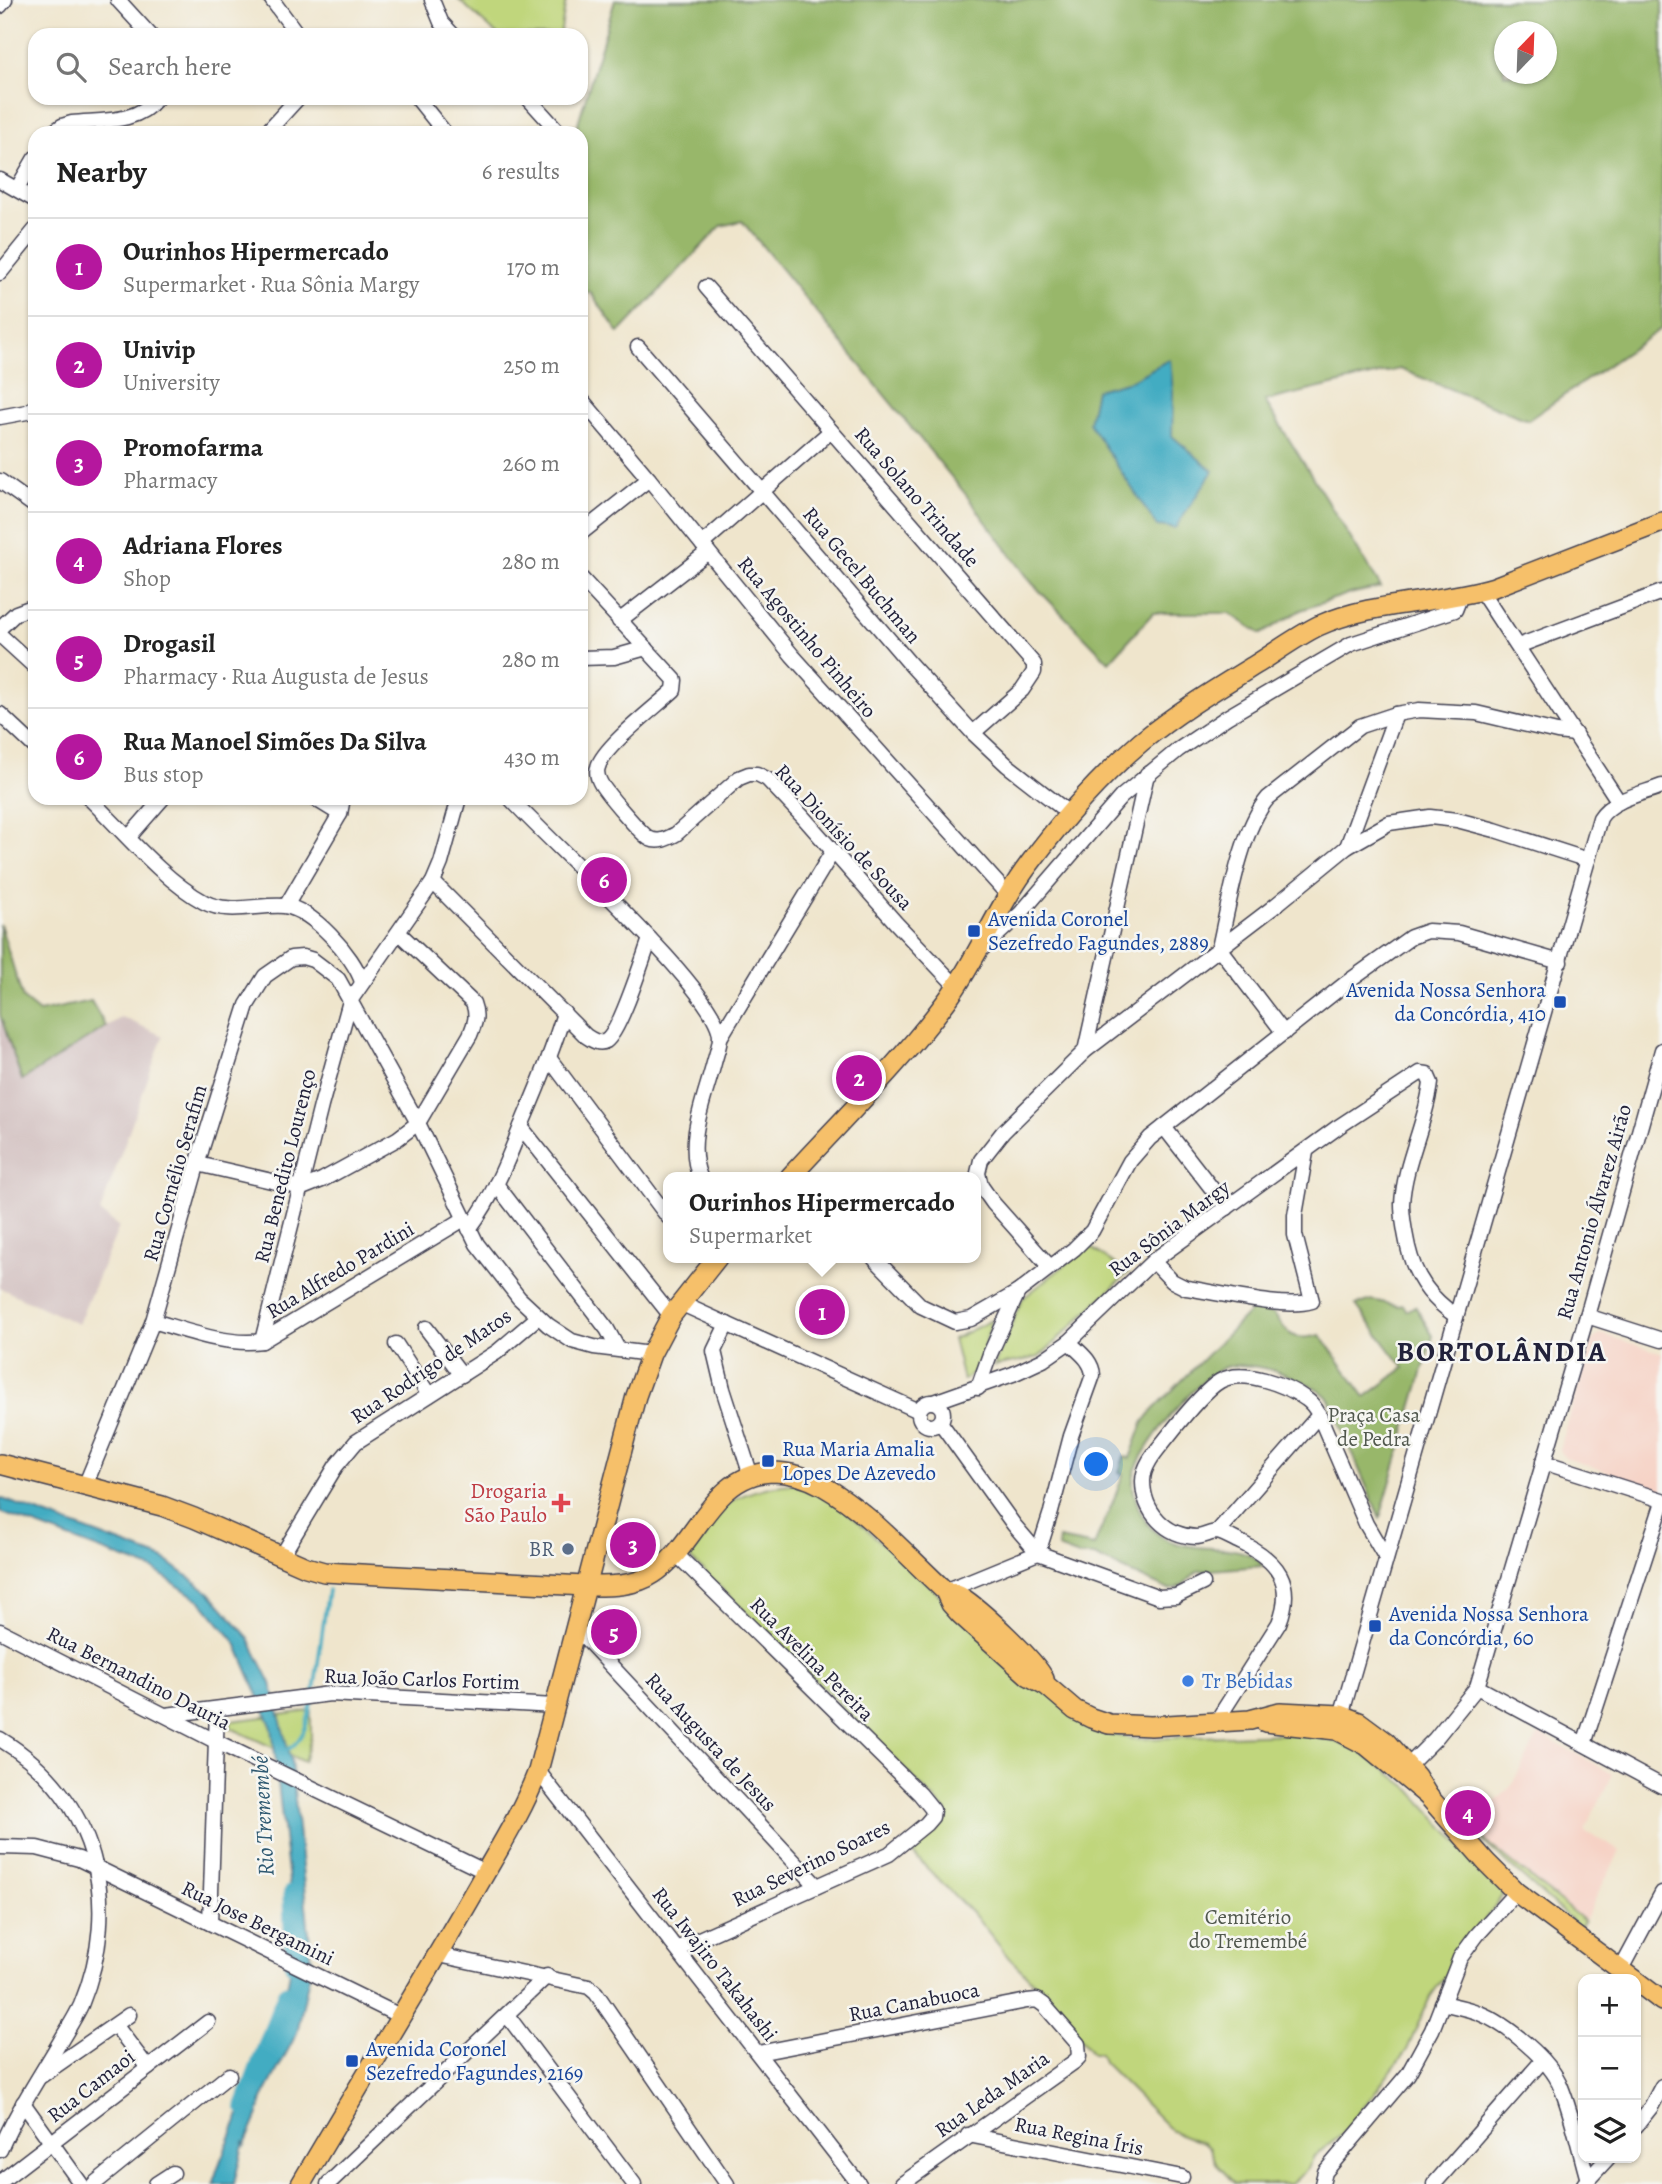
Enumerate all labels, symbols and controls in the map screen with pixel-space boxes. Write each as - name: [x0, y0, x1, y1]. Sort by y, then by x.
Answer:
- north arrow: [1494, 21, 1557, 84]
- search box: [28, 28, 588, 105]
- icon: search: [52, 48, 90, 86]
- text: Search here: [108, 49, 232, 84]
- text: Nearby: [56, 152, 147, 192]
- text: 6 results: [482, 156, 560, 187]
- text: Ourinhos Hipermercado: [123, 234, 389, 269]
- text: 1: [75, 252, 83, 283]
- text: 170 m: [507, 252, 560, 283]
- text: Supermarket · Rua Sônia Margy: [123, 269, 419, 300]
- text: Univip: [123, 332, 196, 367]
- text: 2: [73, 350, 85, 381]
- text: 250 m: [503, 350, 560, 381]
- text: University: [123, 367, 220, 398]
- street label: Rua Solano Trindade: [848, 421, 986, 573]
- text: Promofarma: [123, 430, 263, 465]
- text: 3: [74, 448, 84, 479]
- text: 260 m: [502, 448, 560, 479]
- text: Pharmacy: [123, 465, 217, 496]
- street label: Rua Gecel Buchman: [796, 501, 928, 649]
- text: Adriana Flores: [123, 528, 283, 563]
- text: 4: [74, 546, 84, 577]
- text: 280 m: [502, 546, 560, 577]
- street label: Rua Agostinho Pinheiro: [731, 550, 883, 724]
- text: Shop: [123, 563, 171, 594]
- text: Drogasil: [123, 626, 215, 661]
- text: 5: [74, 644, 84, 675]
- text: 280 m: [502, 644, 560, 675]
- text: Pharmacy · Rua Augusta de Jesus: [123, 661, 429, 692]
- text: Rua Manoel Simões Da Silva: [123, 724, 427, 759]
- text: 6: [74, 742, 84, 773]
- text: 430 m: [504, 742, 560, 773]
- street label: Rua Dionísio de Sousa: [769, 758, 919, 916]
- text: Bus stop: [123, 759, 203, 790]
- pin: 6: [581, 854, 627, 906]
- place label: Avenida Coronel Sezefredo Fagundes, 2889: [987, 905, 1209, 957]
- marker: Avenida Coronel Sezefredo Fagundes, 2889: [966, 923, 982, 939]
- place label: Avenida Nossa Senhora da Concórdia, 410: [1345, 976, 1546, 1028]
- marker: Avenida Nossa Senhora da Concórdia, 410: [1552, 994, 1568, 1010]
- pin: 2: [836, 1052, 882, 1104]
- street label: Rua Benedito Lourenço: [247, 1066, 323, 1266]
- street label: Rua Cornélio Serafim: [136, 1081, 214, 1265]
- street label: Rua Antonio Álvarez Airão: [1550, 1101, 1638, 1323]
- popup: [663, 1172, 981, 1263]
- street label: Rua Sônia Margy: [1103, 1173, 1236, 1283]
- text: Ourinhos Hipermercado: [689, 1185, 955, 1220]
- street label: Rua Alfredo Pardini: [261, 1215, 419, 1325]
- text: Supermarket: [689, 1220, 812, 1251]
- pin: 1: [799, 1286, 845, 1338]
- street label: Rua Rodrigo de Matos: [345, 1302, 517, 1430]
- district label: BORTOLÂNDIA: [1397, 1333, 1607, 1371]
- park label: Praça Casa de Pedra: [1328, 1401, 1421, 1453]
- place label: Rua Maria Amalia Lopes De Azevedo: [782, 1435, 936, 1487]
- your location: [1079, 1447, 1113, 1481]
- marker: Rua Maria Amalia Lopes De Azevedo: [760, 1453, 776, 1469]
- place label: Drogaria São Paulo: [464, 1477, 547, 1529]
- marker: Drogaria São Paulo: [553, 1495, 569, 1511]
- pin: 3: [610, 1519, 656, 1571]
- place label: BR: [529, 1535, 554, 1563]
- marker: BR: [560, 1541, 576, 1557]
- street label: Rua Avelina Pereira: [744, 1591, 880, 1727]
- place label: Avenida Nossa Senhora da Concórdia, 60: [1388, 1600, 1589, 1652]
- pin: 5: [591, 1606, 637, 1658]
- marker: Avenida Nossa Senhora da Concórdia, 60: [1367, 1618, 1383, 1634]
- street label: Rua Bernandino Dauria: [42, 1619, 236, 1737]
- street label: Rua João Carlos Fortim: [323, 1662, 521, 1696]
- street label: Rua Augusta de Jesus: [639, 1666, 783, 1818]
- place label: Tr Bebidas: [1202, 1667, 1293, 1695]
- marker: Tr Bebidas: [1180, 1673, 1196, 1689]
- water label: Rio Tremembé: [244, 1754, 282, 1877]
- pin: 4: [1445, 1787, 1491, 1839]
- street label: Rua Severino Soares: [727, 1813, 895, 1913]
- street label: Rua Jose Bergamini: [177, 1874, 339, 1972]
- street label: Rua Iwajiro Takahashi: [646, 1881, 784, 2047]
- park label: Cemitério do Tremembé: [1189, 1903, 1307, 1955]
- map controls: [1578, 1974, 1641, 2163]
- button: +: [1578, 1974, 1641, 2037]
- street label: Rua Canabuoca: [846, 1976, 982, 2028]
- place label: Avenida Coronel Sezefredo Fagundes, 2169: [365, 2035, 583, 2087]
- button: −: [1578, 2037, 1641, 2100]
- street label: Rua Camaoi: [41, 2043, 141, 2129]
- street label: Rua Leda Maria: [929, 2044, 1055, 2144]
- marker: Avenida Coronel Sezefredo Fagundes, 2169: [344, 2053, 360, 2069]
- button: layers: [1578, 2100, 1641, 2163]
- street label: Rua Regina Íris: [1012, 2110, 1146, 2162]

